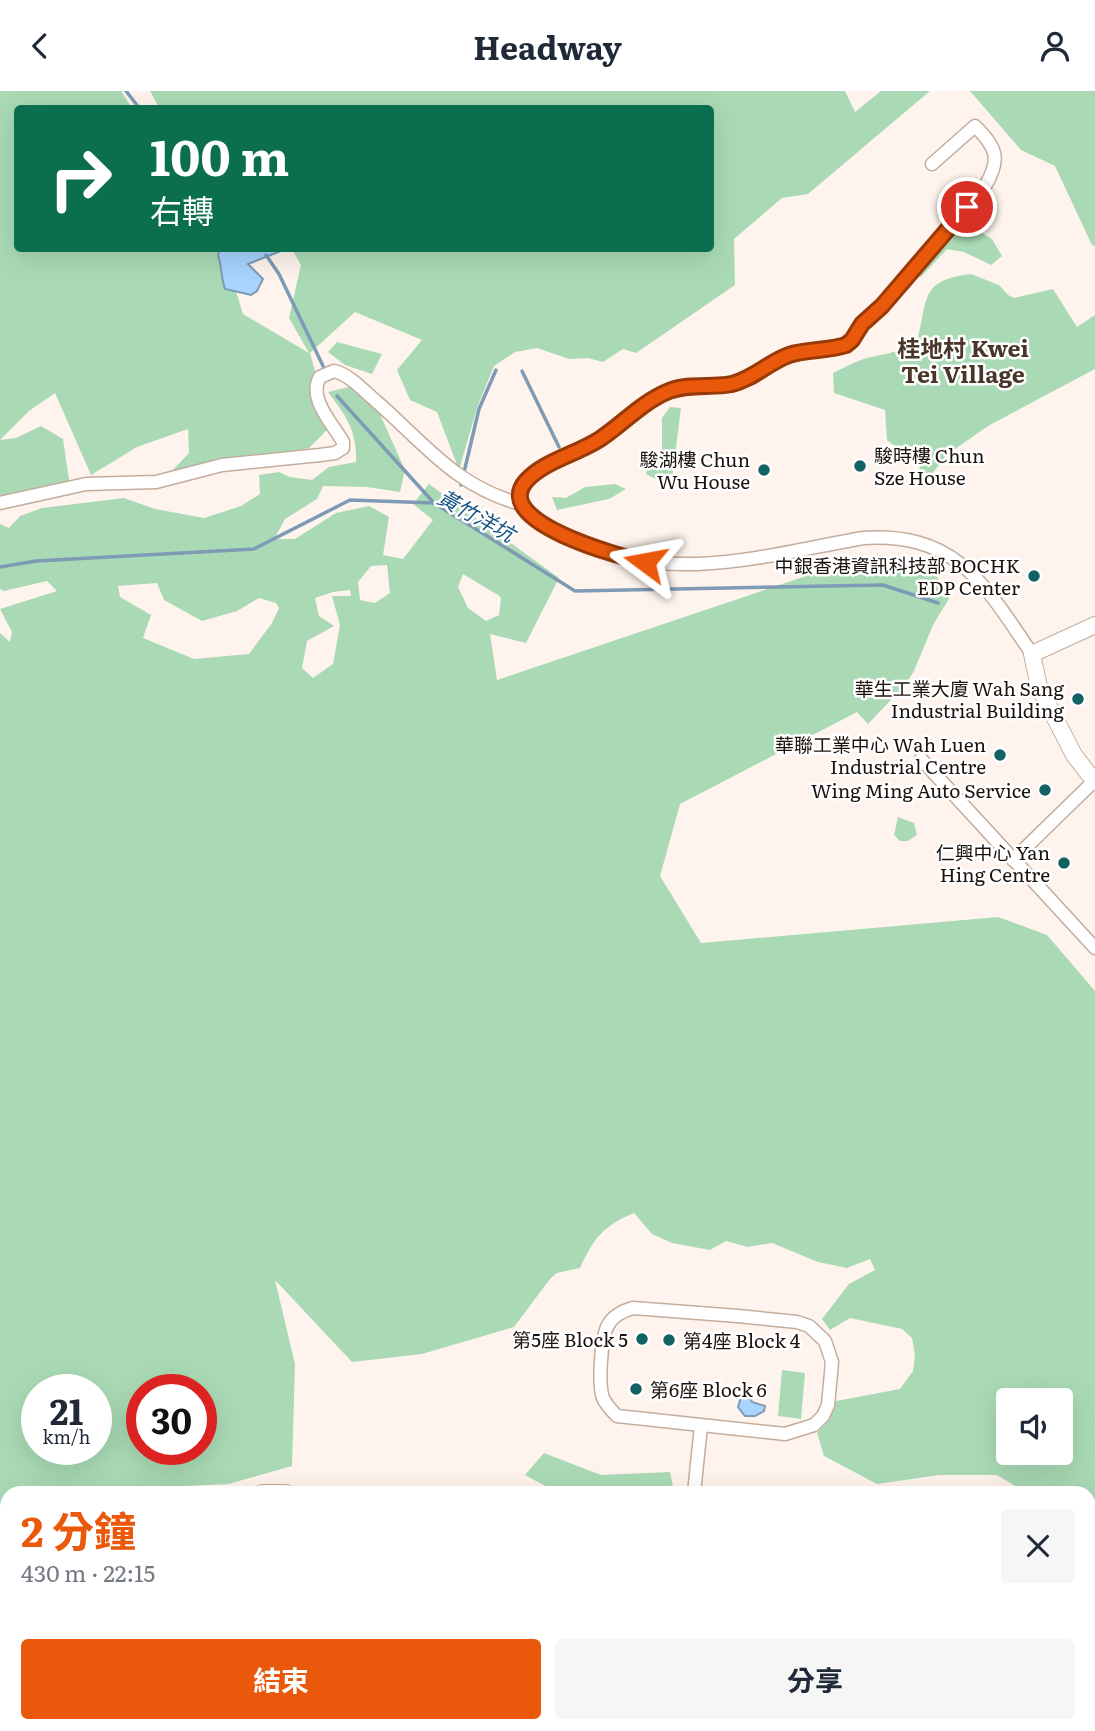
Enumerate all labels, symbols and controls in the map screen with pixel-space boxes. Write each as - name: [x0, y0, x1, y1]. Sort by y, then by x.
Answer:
- text: Headway: [473, 22, 622, 70]
- icon: back: [21, 27, 59, 65]
- icon: person: [1036, 27, 1074, 65]
- text: 100 m: [150, 118, 289, 191]
- icon: right: [35, 133, 126, 224]
- pin: [937, 177, 997, 237]
- text: 右轉: [150, 185, 214, 233]
- icon: arrive: [948, 188, 986, 226]
- district label: 桂地村 Kwei Tei Village: [897, 330, 1029, 390]
- place label: 駿時樓 Chun Sze House: [874, 441, 985, 491]
- place label: 駿湖樓 Chun Wu House: [639, 445, 750, 495]
- marker: 駿時樓 Chun Sze House: [852, 458, 868, 474]
- marker: 駿湖樓 Chun Wu House: [756, 462, 772, 478]
- water label: 黃竹洋坑: [433, 480, 524, 549]
- position arrow: [608, 525, 682, 599]
- place label: 中銀香港資訊科技部 BOCHK EDP Center: [775, 551, 1020, 601]
- marker: 中銀香港資訊科技部 BOCHK EDP Center: [1026, 568, 1042, 584]
- place label: 華生工業大廈 Wah Sang Industrial Building: [855, 674, 1064, 724]
- marker: 華生工業大廈 Wah Sang Industrial Building: [1070, 691, 1086, 707]
- place label: 華聯工業中心 Wah Luen Industrial Centre: [775, 730, 986, 780]
- marker: 華聯工業中心 Wah Luen Industrial Centre: [992, 747, 1008, 763]
- place label: Wing Ming Auto Service: [811, 776, 1031, 804]
- marker: Wing Ming Auto Service: [1037, 782, 1053, 798]
- place label: 仁興中心 Yan Hing Centre: [936, 838, 1050, 888]
- marker: 仁興中心 Yan Hing Centre: [1056, 855, 1072, 871]
- place label: 第5座 Block 5: [512, 1325, 628, 1353]
- place label: 第4座 Block 4: [683, 1326, 801, 1354]
- marker: 第5座 Block 5: [634, 1331, 650, 1347]
- marker: 第4座 Block 4: [661, 1332, 677, 1348]
- speed limit sign: 30: [126, 1374, 217, 1465]
- place label: 第6座 Block 6: [650, 1375, 767, 1403]
- marker: 第6座 Block 6: [628, 1381, 644, 1397]
- text: 21: [50, 1384, 83, 1436]
- map controls: [996, 1388, 1073, 1465]
- button: sound: [996, 1388, 1073, 1465]
- text: km/h: [43, 1423, 90, 1450]
- text: 2 分鐘: [21, 1498, 136, 1560]
- button: close: [1001, 1509, 1075, 1583]
- text: 430 m · 22:15: [21, 1555, 155, 1589]
- button: 結束: [21, 1639, 541, 1719]
- button: 分享: [555, 1639, 1075, 1719]

